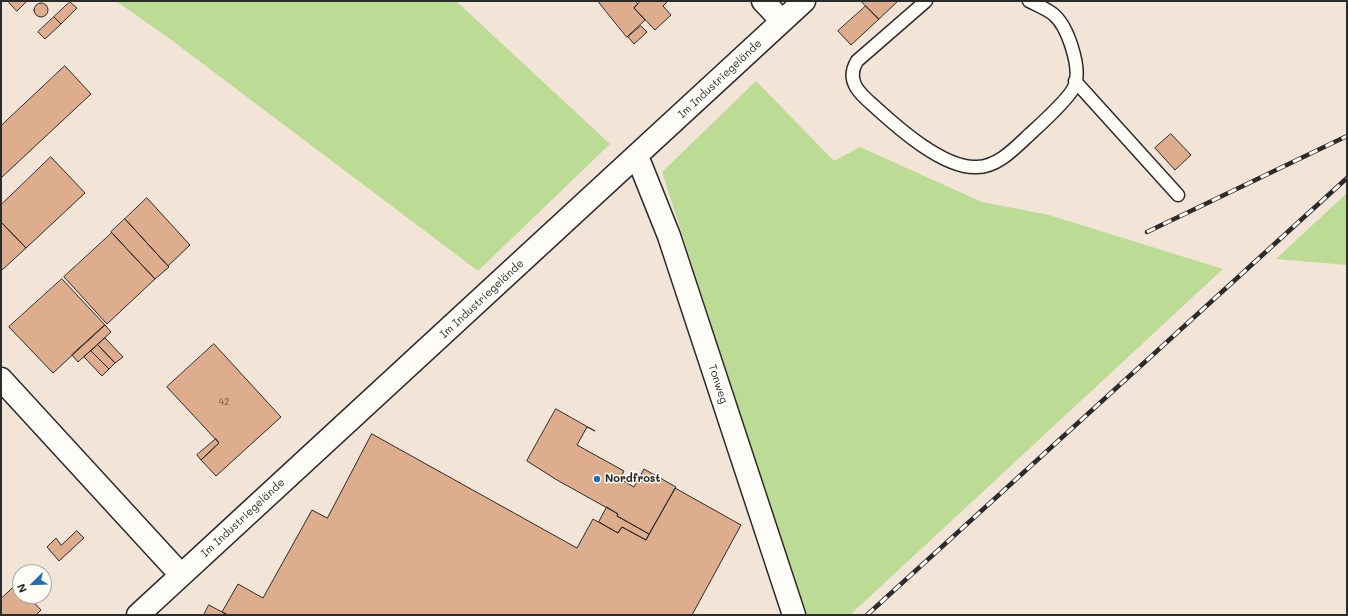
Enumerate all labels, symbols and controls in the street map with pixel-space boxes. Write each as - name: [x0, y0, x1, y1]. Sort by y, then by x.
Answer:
- street label: Im Industriegelände: [675, 37, 765, 121]
- street label: Im Industriegelände: [437, 257, 527, 341]
- street label: Tonweg: [705, 363, 731, 405]
- house number: 42: [219, 397, 229, 407]
- place label: Nordfrost: [605, 472, 660, 486]
- marker: Nordfrost: [592, 474, 602, 484]
- street label: Im Industriegelände: [198, 476, 288, 560]
- north arrow: [12, 564, 52, 604]
- text: N: [13, 582, 30, 595]

